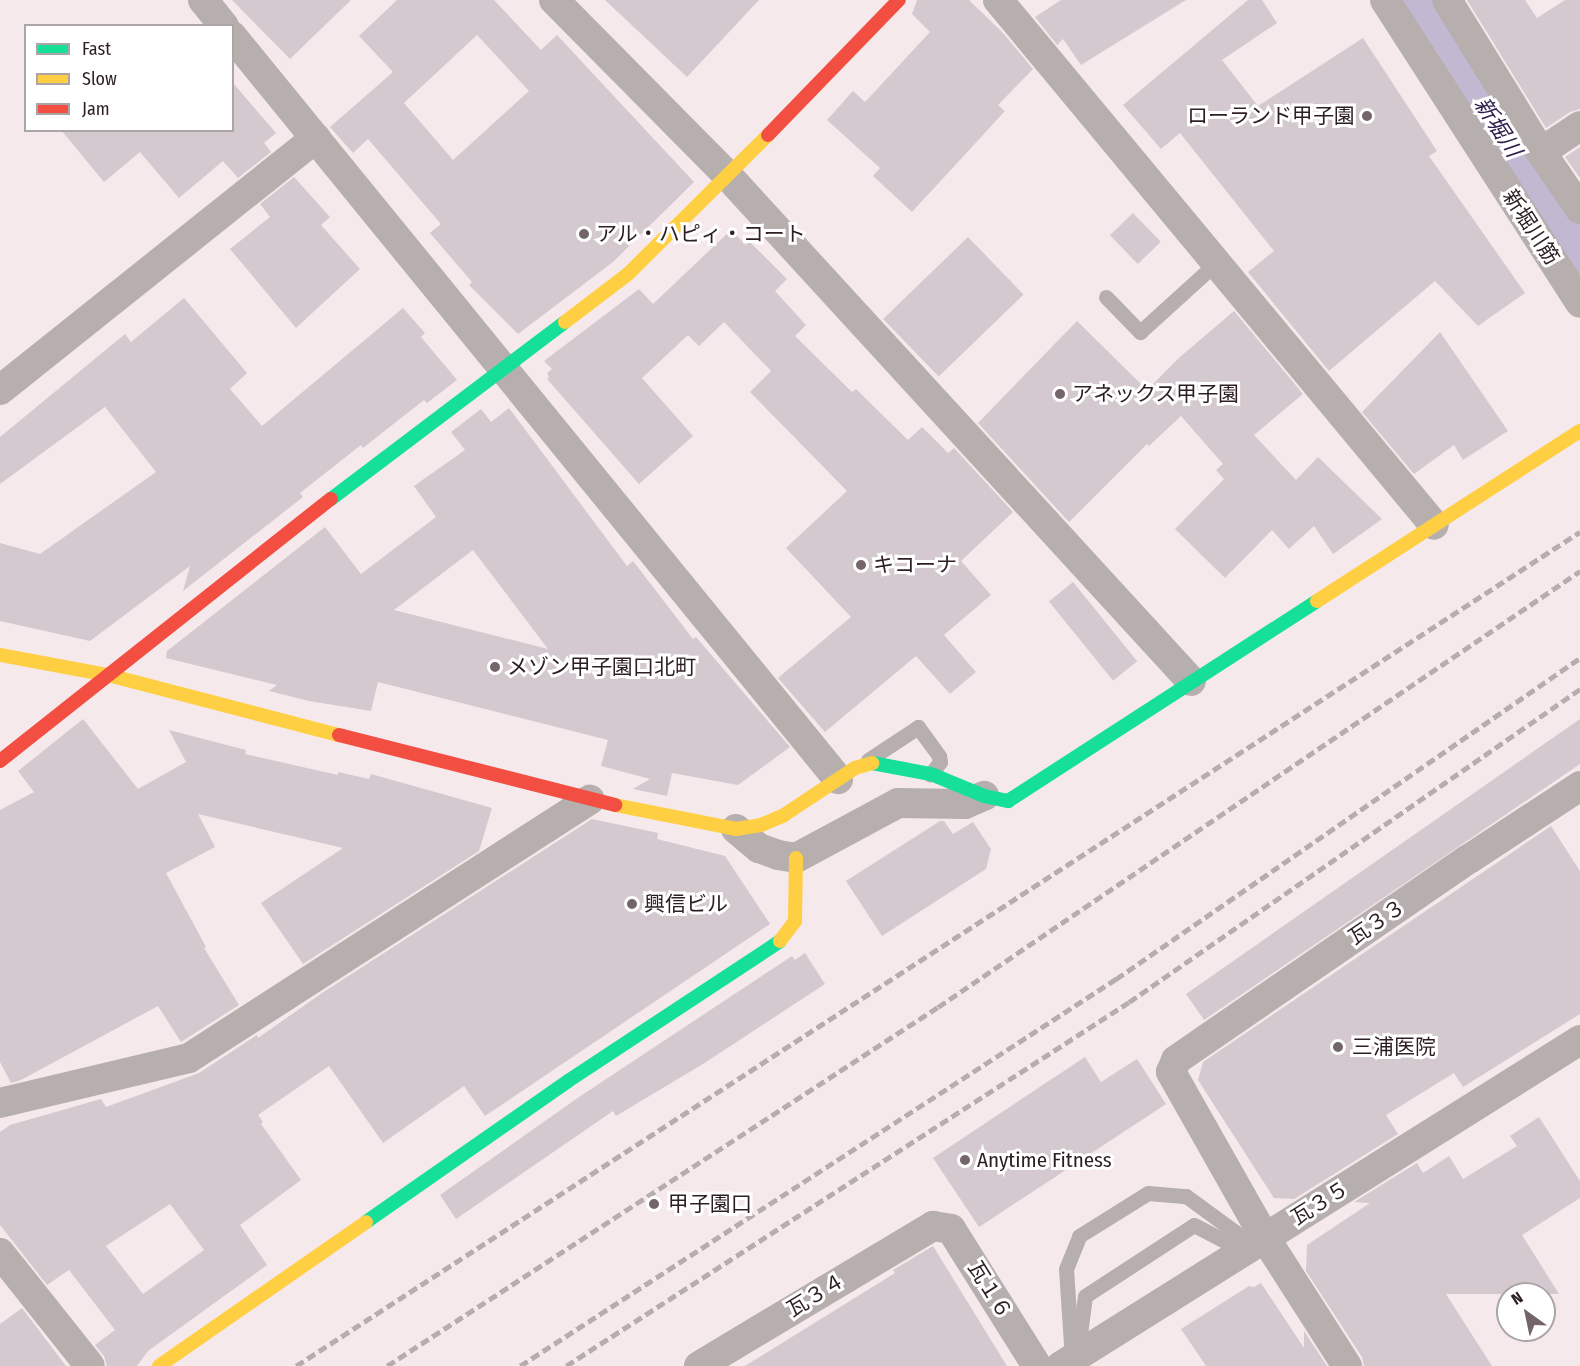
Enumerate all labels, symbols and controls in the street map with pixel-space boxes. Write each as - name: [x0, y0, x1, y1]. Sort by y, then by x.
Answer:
- legend: [24, 24, 234, 132]
- text: Fast: [82, 38, 111, 60]
- text: Slow: [82, 68, 117, 90]
- water label: 新堀川: [1469, 92, 1527, 162]
- text: Jam: [82, 98, 110, 120]
- place label: ローランド甲子園: [1187, 103, 1355, 129]
- marker: ローランド甲子園: [1360, 109, 1374, 123]
- street label: 新堀川筋: [1498, 185, 1564, 269]
- place label: アル・ハピィ・コート: [596, 221, 806, 247]
- marker: アル・ハピィ・コート: [577, 227, 591, 241]
- place label: アネックス甲子園: [1072, 381, 1240, 407]
- marker: アネックス甲子園: [1053, 387, 1067, 401]
- place label: キコーナ: [873, 552, 957, 578]
- marker: キコーナ: [854, 558, 868, 572]
- place label: メゾン甲子園口北町: [507, 654, 696, 680]
- marker: メゾン甲子園口北町: [488, 660, 502, 674]
- place label: 興信ビル: [644, 891, 728, 917]
- street label: 瓦３３: [1344, 894, 1410, 950]
- marker: 興信ビル: [625, 897, 639, 911]
- place label: 三浦医院: [1352, 1034, 1436, 1060]
- marker: 三浦医院: [1329, 1038, 1347, 1056]
- place label: Anytime Fitness: [977, 1147, 1112, 1173]
- marker: Anytime Fitness: [958, 1153, 972, 1167]
- street label: 瓦３５: [1287, 1176, 1353, 1230]
- place label: 甲子園口: [668, 1191, 752, 1217]
- marker: 甲子園口: [645, 1195, 663, 1213]
- street label: 瓦１６: [963, 1257, 1017, 1323]
- street label: 瓦３４: [783, 1268, 849, 1322]
- north arrow: [1496, 1282, 1556, 1342]
- text: N: [1508, 1288, 1526, 1309]

